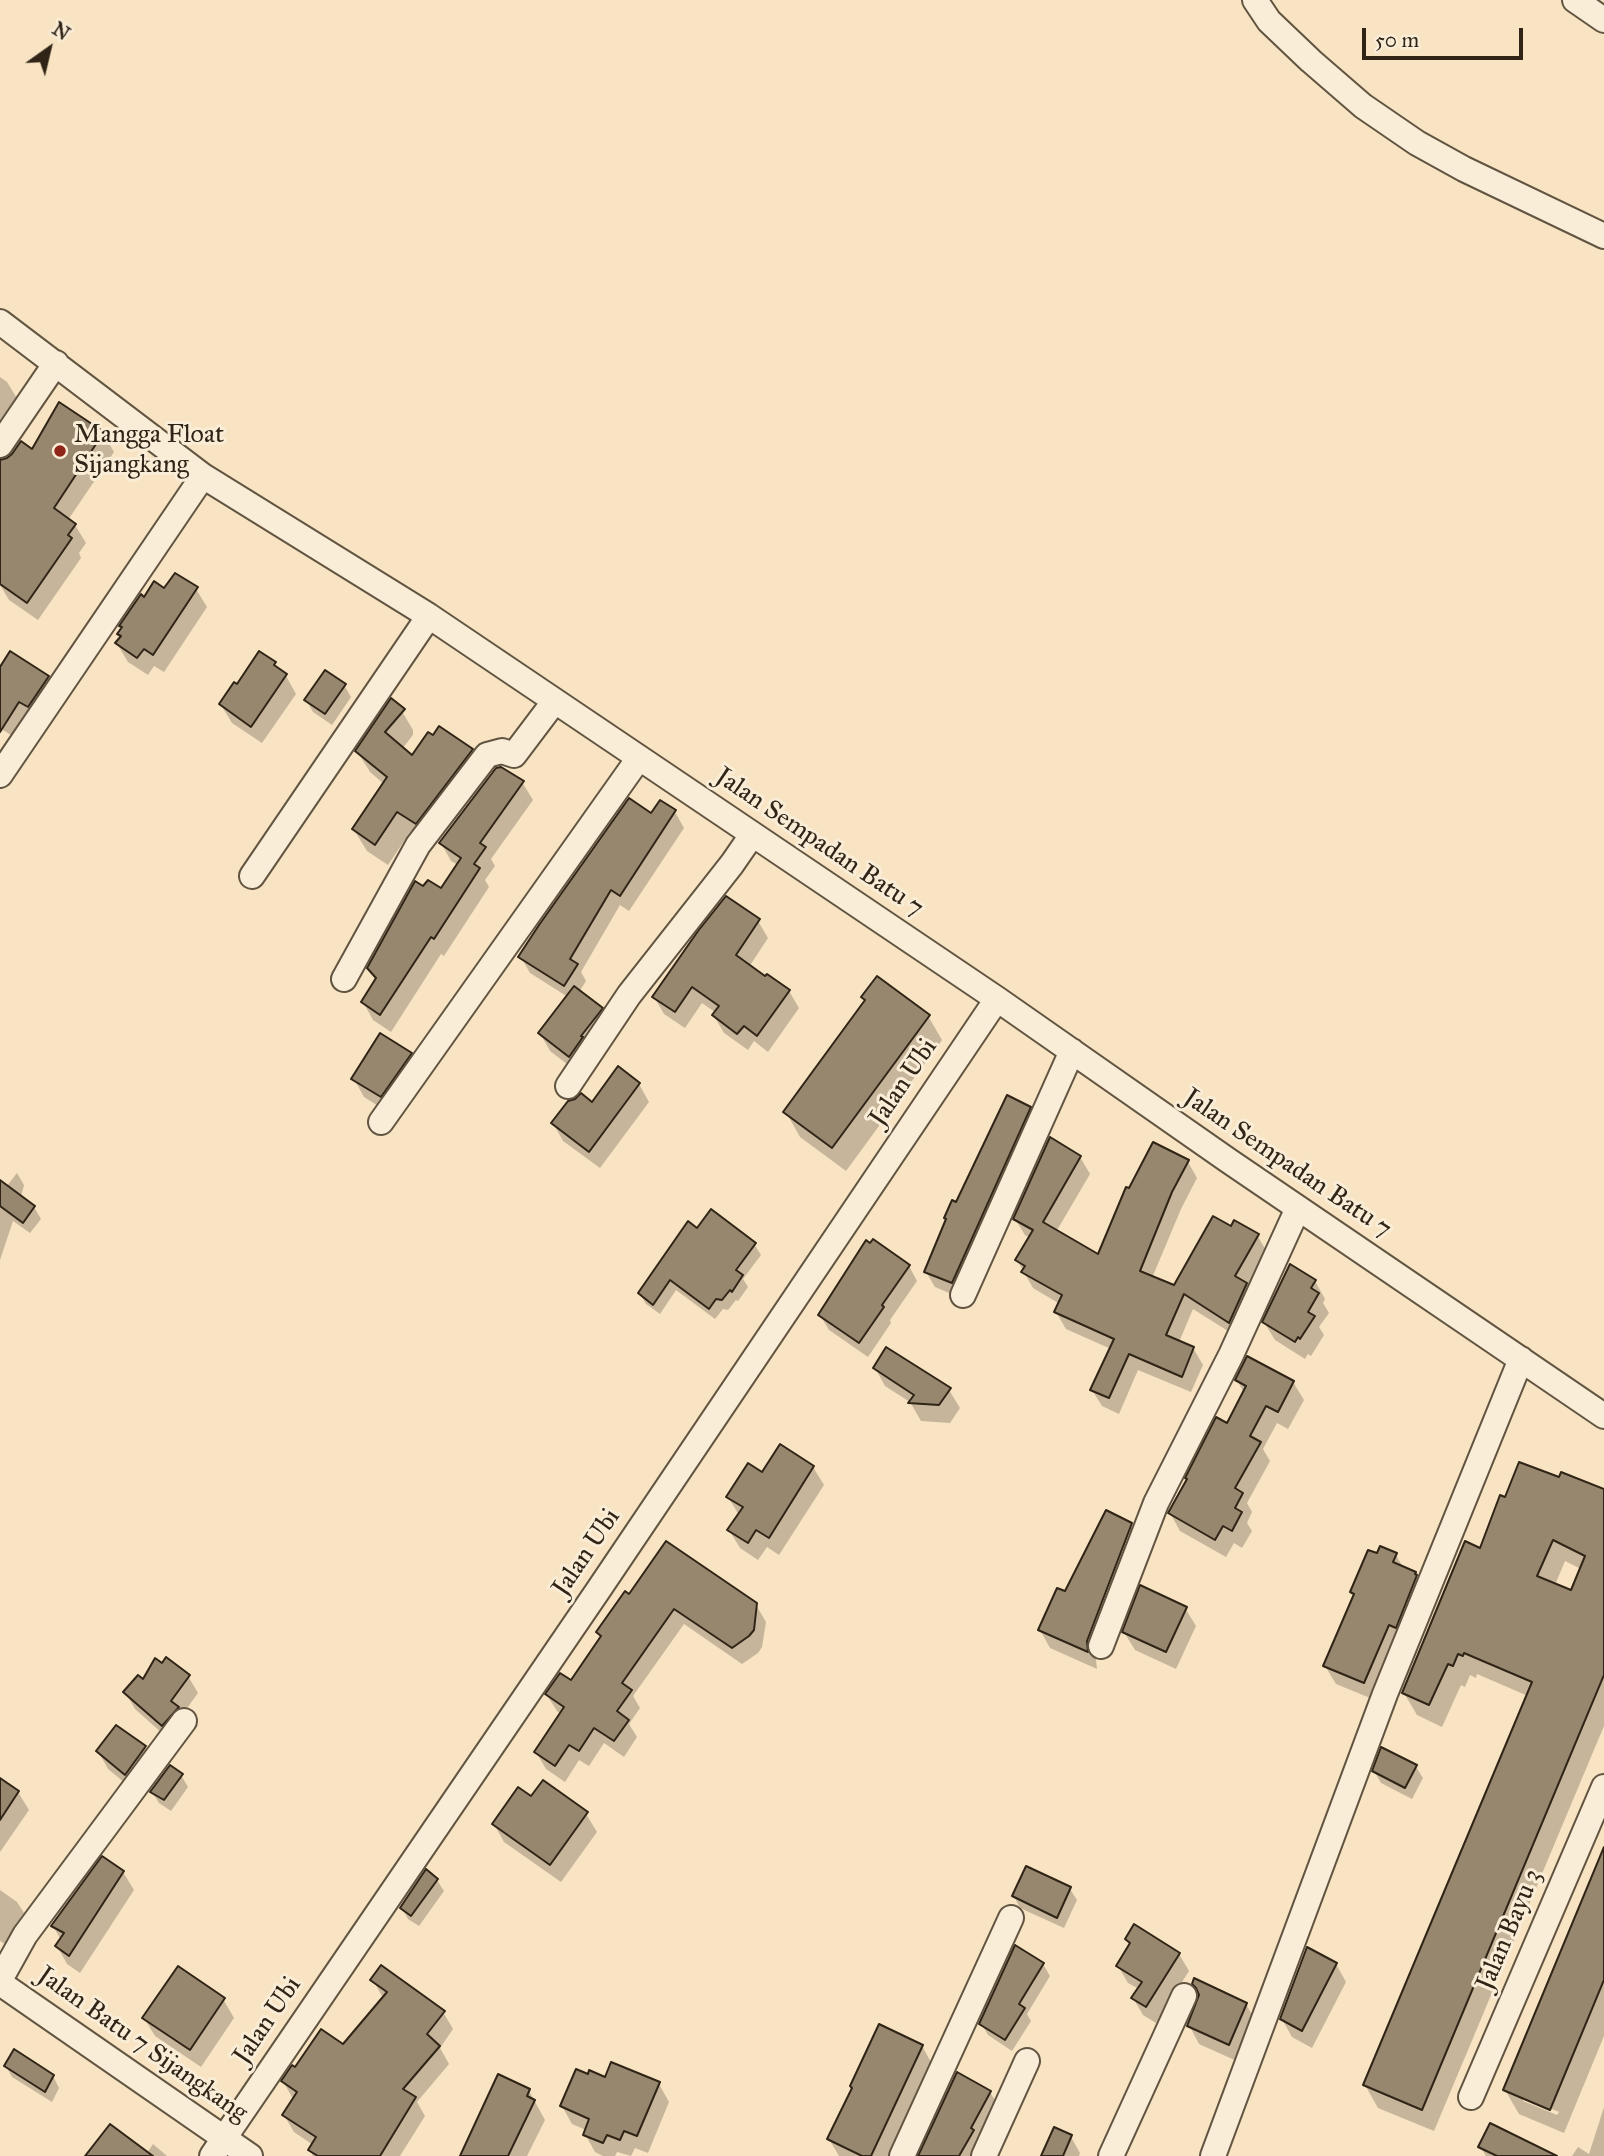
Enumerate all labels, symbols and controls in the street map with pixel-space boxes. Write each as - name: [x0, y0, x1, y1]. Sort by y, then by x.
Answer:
- north arrow: [14, 14, 84, 84]
- scale bar: [1366, 14, 1527, 58]
- text: N: [48, 17, 74, 45]
- text: 50 m: [1375, 27, 1419, 53]
- place label: Mangga Float Sijangkang: [74, 420, 224, 481]
- marker: Mangga Float Sijangkang: [52, 443, 68, 459]
- street label: Jalan Sempadan Batu 7: [709, 762, 929, 924]
- street label: Jalan Ubi: [863, 1033, 945, 1133]
- street label: Jalan Sempadan Batu 7: [1177, 1083, 1397, 1245]
- street label: Jalan Ubi: [546, 1503, 628, 1603]
- street label: Jalan Bayu 3: [1471, 1865, 1549, 1995]
- street label: Jalan Batu 7 Sijangkang: [31, 1961, 253, 2129]
- street label: Jalan Ubi: [227, 1971, 309, 2071]

